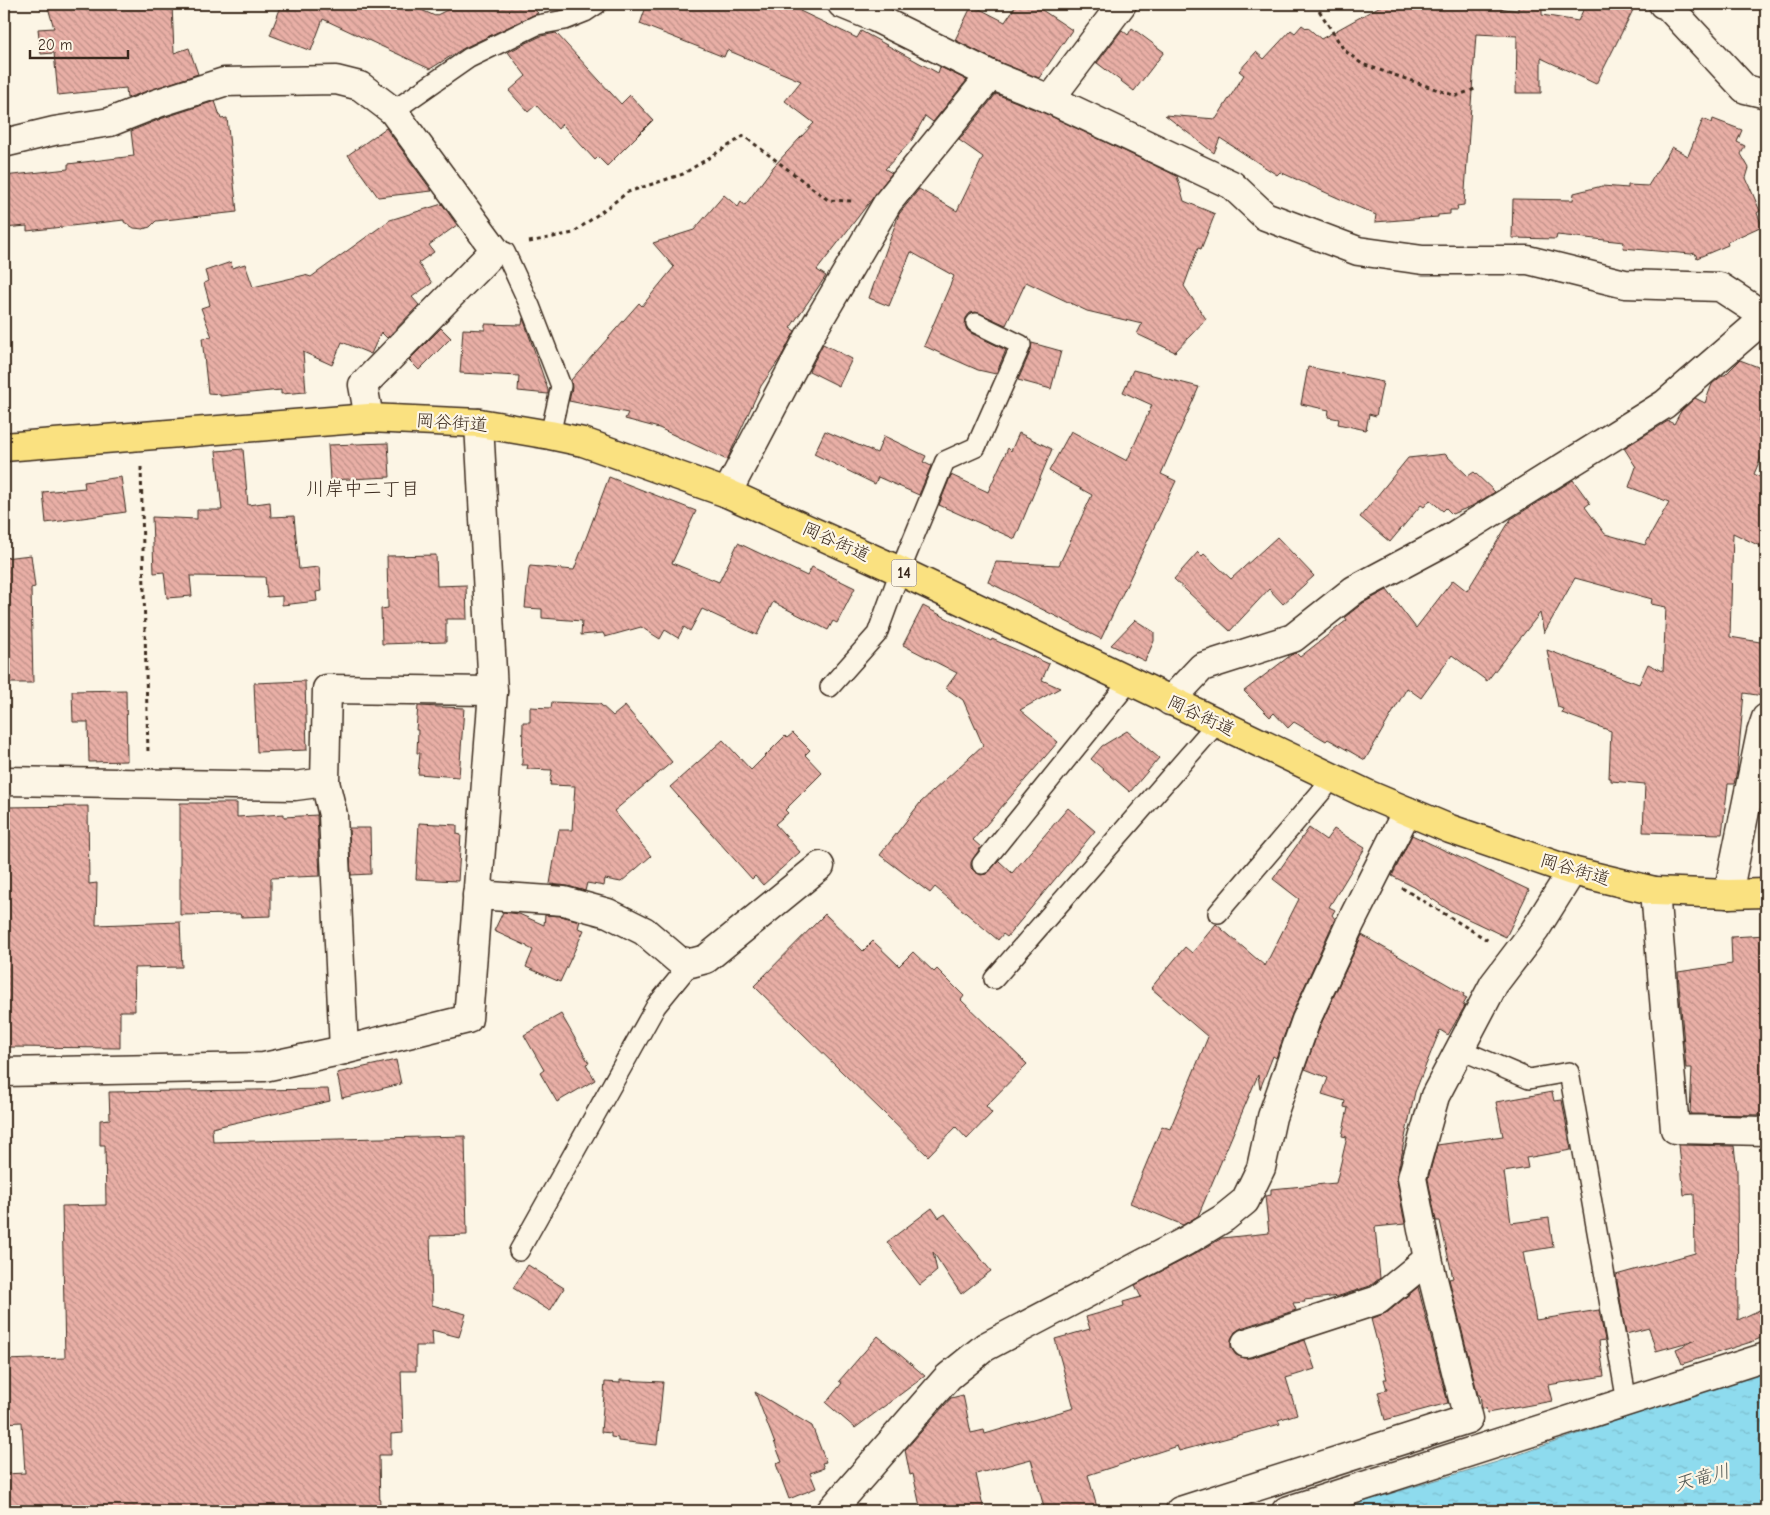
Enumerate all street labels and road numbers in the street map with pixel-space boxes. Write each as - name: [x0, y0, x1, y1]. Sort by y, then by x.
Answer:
- street label: 岡谷街道: [415, 410, 489, 436]
- street label: 岡谷街道: [799, 518, 873, 566]
- road number: 14: [892, 560, 916, 586]
- street label: 岡谷街道: [1164, 691, 1238, 741]
- street label: 岡谷街道: [1538, 850, 1612, 890]

